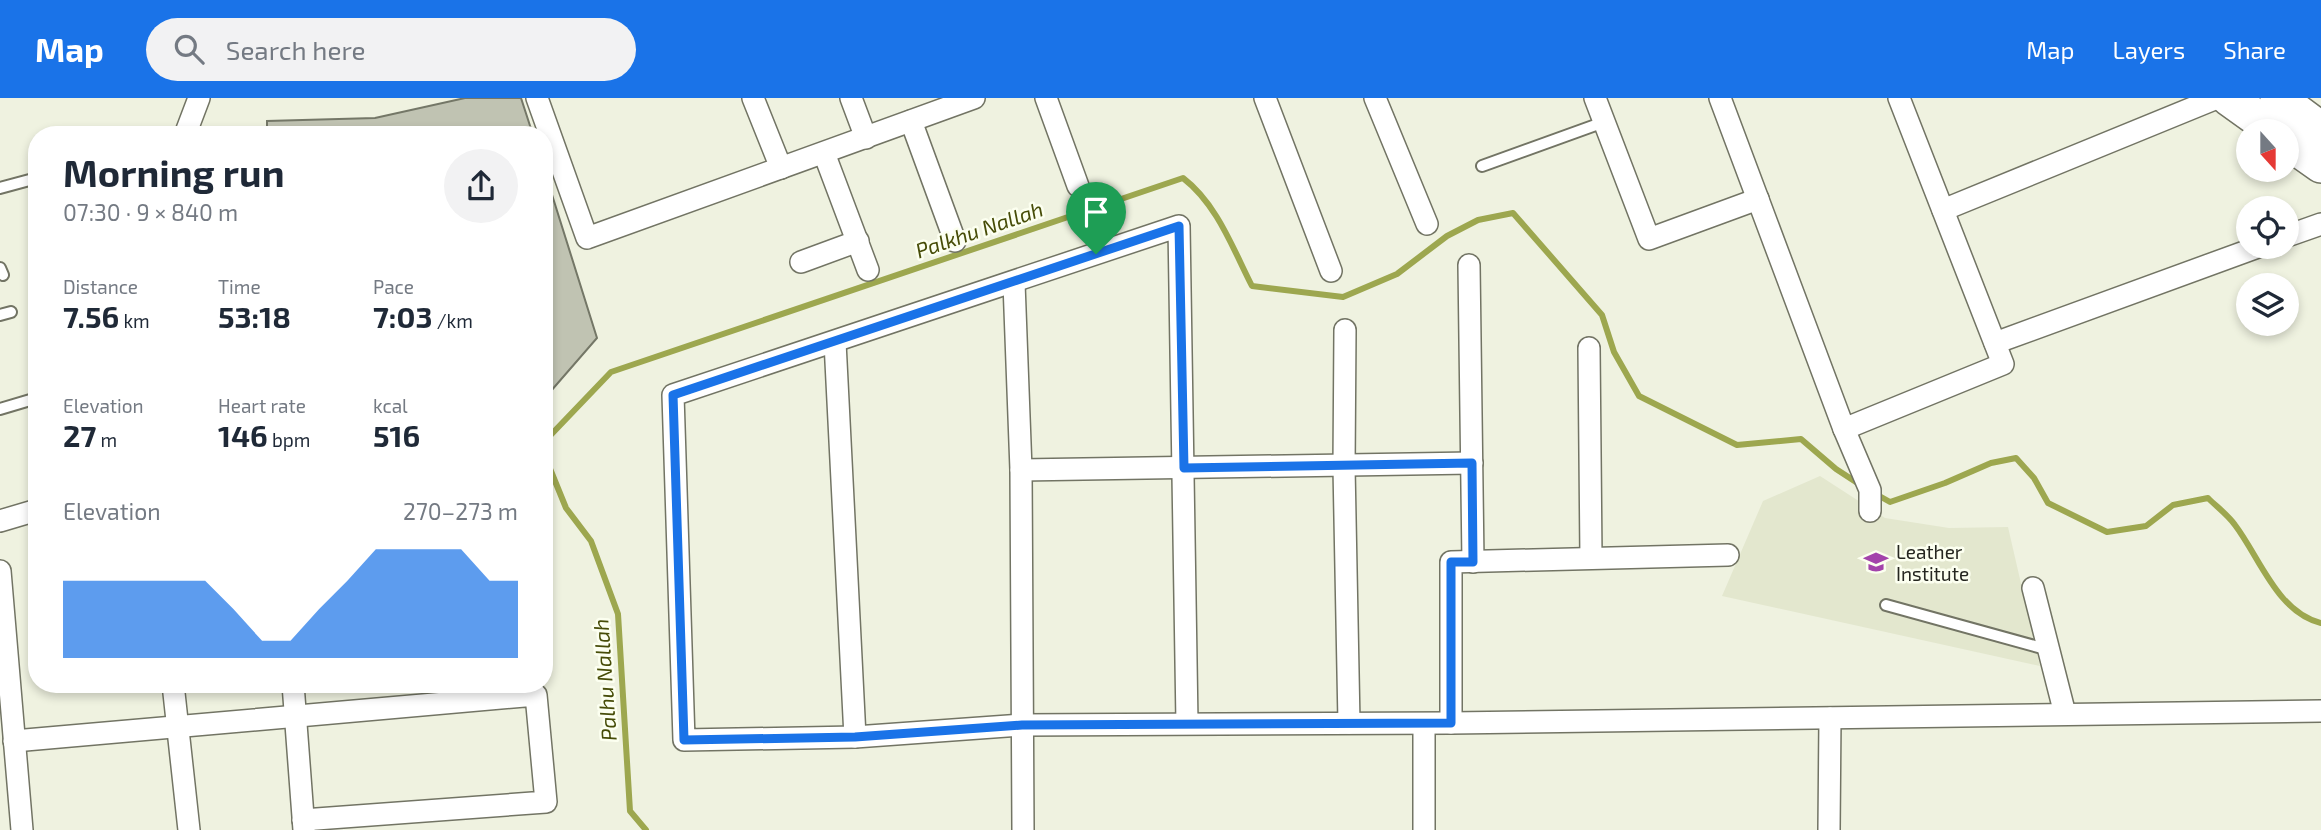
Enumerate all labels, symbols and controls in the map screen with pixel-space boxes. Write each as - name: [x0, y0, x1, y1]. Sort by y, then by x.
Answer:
- search box: [146, 18, 636, 81]
- text: Map: [35, 29, 104, 69]
- icon: search: [170, 30, 208, 68]
- text: Search here: [226, 34, 365, 65]
- text: Map: [2026, 35, 2074, 64]
- text: Layers: [2112, 35, 2185, 64]
- text: Share: [2223, 35, 2286, 64]
- north arrow: [2236, 119, 2300, 182]
- map controls: [2236, 119, 2299, 336]
- text: Morning run: [63, 149, 284, 195]
- button: share: [444, 149, 518, 223]
- pin: [1066, 182, 1126, 254]
- icon: arrive: [1077, 193, 1115, 231]
- water label: Palkhu Nallah: [912, 195, 1046, 263]
- button: locate: [2236, 196, 2299, 259]
- text: 07:30 · 9 × 840 m: [63, 198, 238, 226]
- button: layers: [2236, 273, 2299, 336]
- text: Distance: [63, 275, 138, 298]
- text: Time: [218, 275, 261, 298]
- text: Pace: [373, 275, 414, 298]
- text: 7.56: [63, 298, 119, 334]
- text: 53:18: [218, 298, 291, 334]
- text: 7:03: [373, 298, 433, 334]
- text: km: [119, 309, 150, 332]
- text: /km: [433, 309, 473, 332]
- text: Elevation: [63, 394, 144, 417]
- text: Heart rate: [218, 394, 306, 417]
- text: kcal: [373, 394, 408, 417]
- text: 27: [63, 417, 96, 453]
- text: 146: [218, 417, 268, 453]
- text: 516: [373, 417, 420, 453]
- text: m: [96, 428, 117, 451]
- text: bpm: [268, 428, 311, 451]
- text: Elevation: [63, 497, 161, 525]
- text: 270–273 m: [403, 497, 518, 525]
- place label: Leather Institute: [1896, 540, 1969, 585]
- school or university icon: Leather Institute: [1862, 548, 1890, 576]
- water label: Palhu Nallah: [587, 618, 621, 742]

